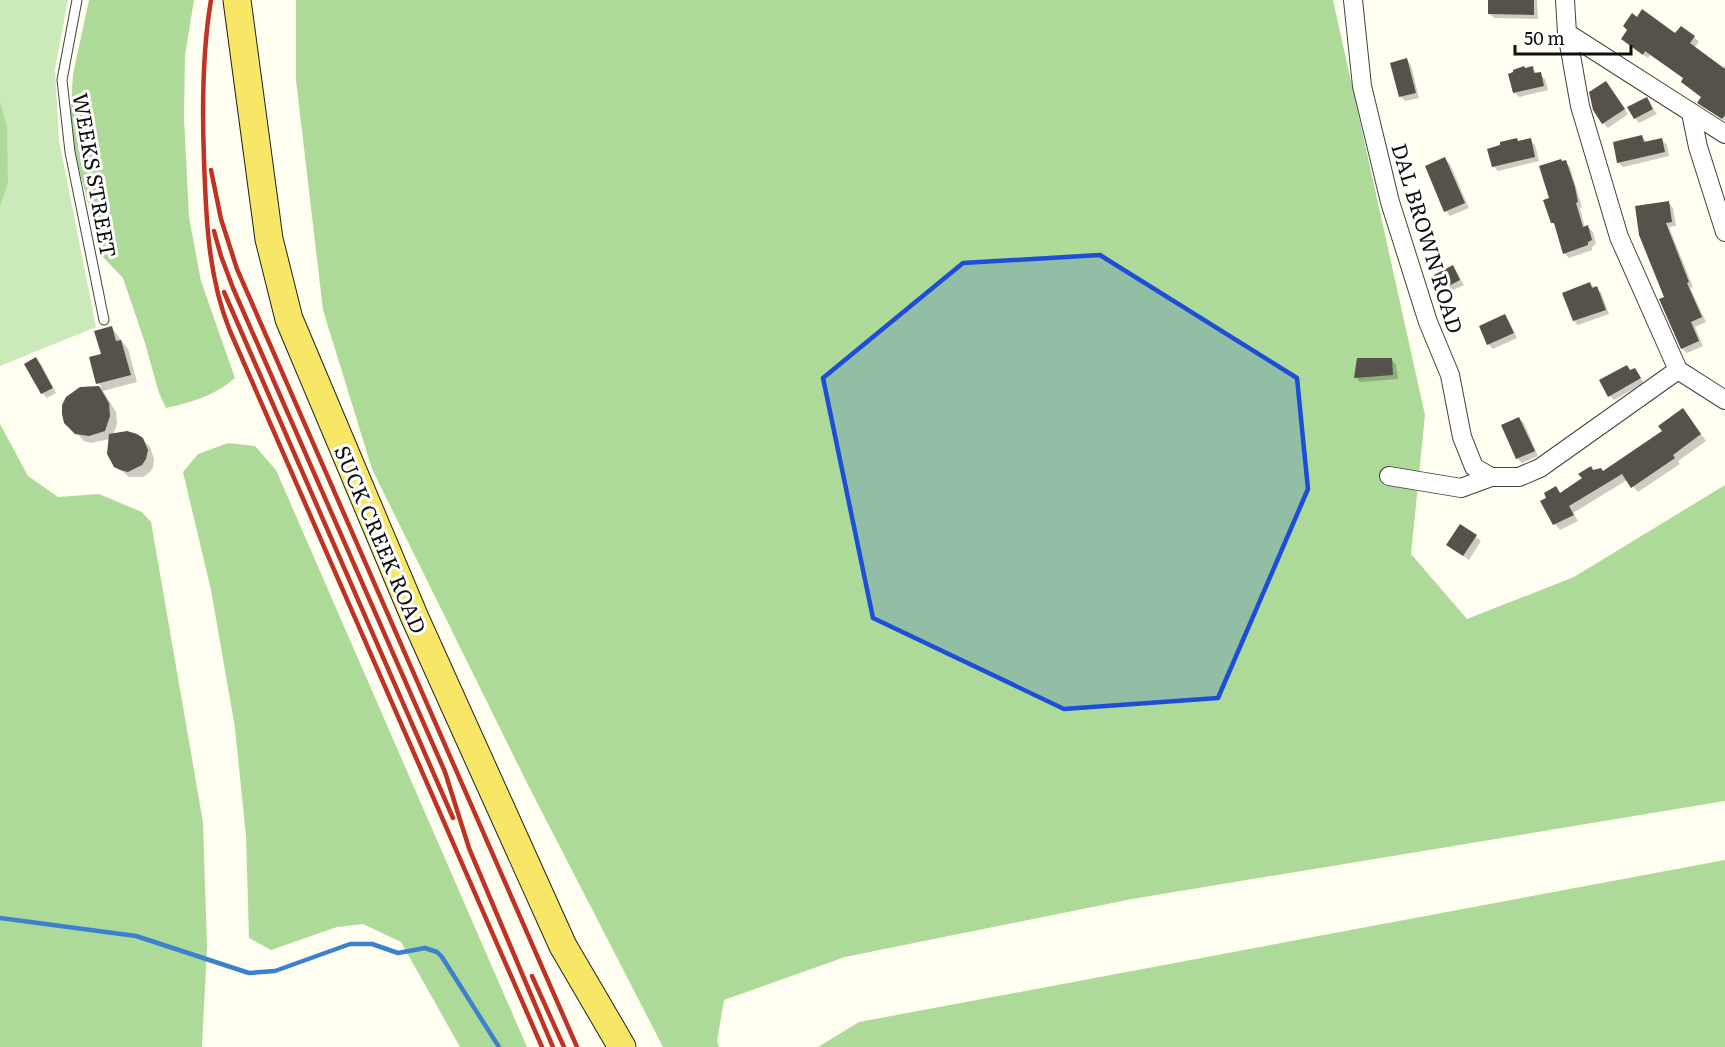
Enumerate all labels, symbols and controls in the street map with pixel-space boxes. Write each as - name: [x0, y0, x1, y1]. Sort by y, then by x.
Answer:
- scale bar: [1515, 18, 1630, 56]
- text: 50 m: [1524, 24, 1565, 51]
- street label: WEEKS STREET: [66, 90, 126, 260]
- street label: DAL BROWN ROAD: [1385, 139, 1473, 337]
- street label: SUCK CREEK ROAD: [328, 440, 436, 638]

